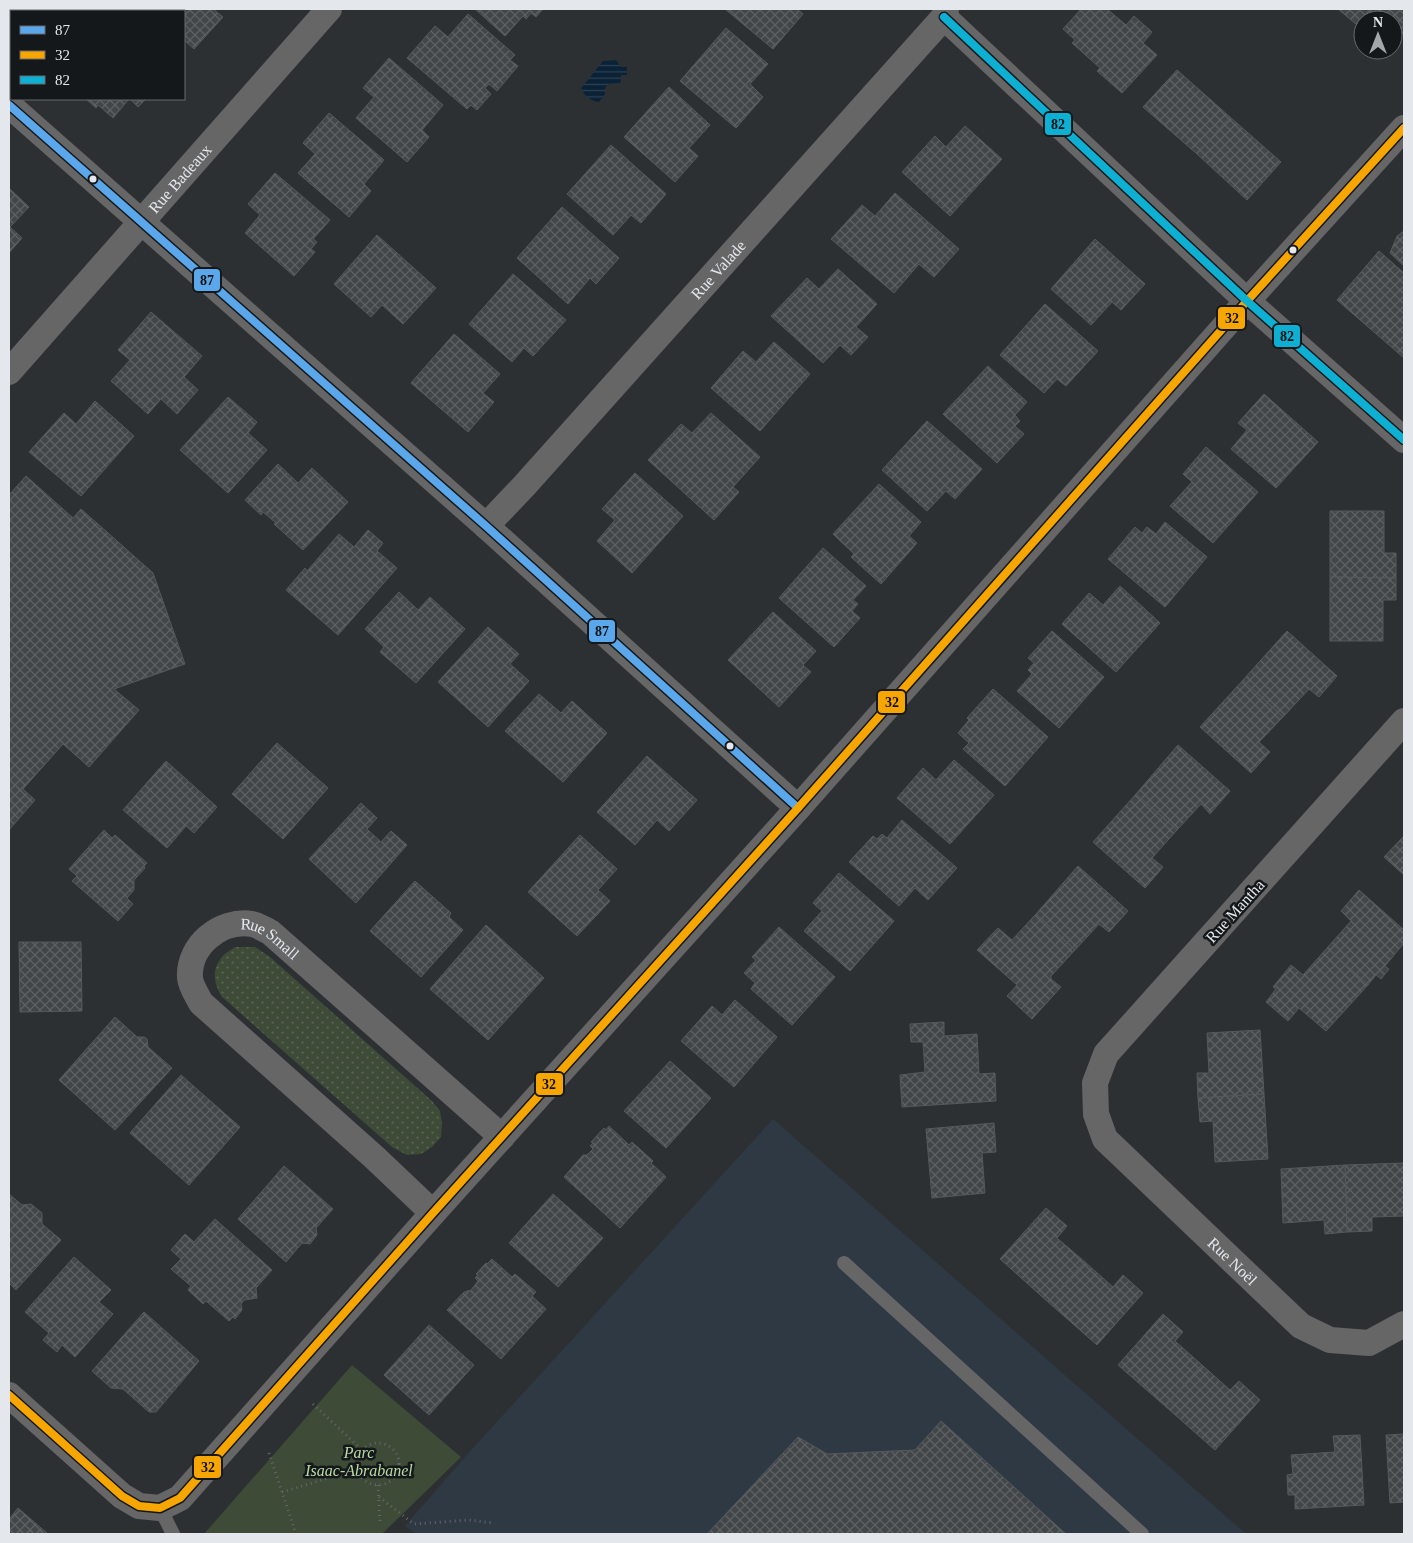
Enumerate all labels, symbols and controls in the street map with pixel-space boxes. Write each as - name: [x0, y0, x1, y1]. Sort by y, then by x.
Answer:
- legend: [10, 10, 185, 100]
- north arrow: [1353, 10, 1403, 60]
- text: N: [1373, 15, 1383, 30]
- text: 87: [55, 22, 71, 38]
- text: 32: [55, 47, 70, 63]
- text: 82: [55, 72, 70, 88]
- line badge: 82: [1044, 112, 1072, 136]
- text: 82: [1051, 117, 1065, 132]
- street label: Rue Badeaux: [145, 141, 214, 216]
- unlabelled marker: [88, 174, 98, 184]
- street label: Rue Valade: [687, 236, 749, 302]
- unlabelled marker: [1288, 245, 1298, 255]
- line badge: 87: [193, 268, 221, 292]
- text: 87: [200, 273, 214, 288]
- line badge: 32: [1217, 306, 1246, 330]
- text: 32: [1225, 311, 1239, 326]
- line badge: 82: [1273, 324, 1301, 348]
- text: 82: [1280, 329, 1294, 344]
- line badge: 87: [588, 619, 616, 643]
- text: 87: [595, 624, 609, 639]
- line badge: 32: [877, 690, 906, 714]
- text: 32: [885, 695, 899, 710]
- unlabelled marker: [725, 741, 735, 751]
- street label: Rue Mantha: [1202, 876, 1268, 946]
- street label: Rue Small: [240, 915, 303, 963]
- line badge: 32: [535, 1072, 564, 1096]
- text: 32: [542, 1077, 556, 1092]
- street label: Rue Noël: [1205, 1234, 1261, 1288]
- park label: Parc Isaac-Abrabanel: [304, 1444, 413, 1479]
- line badge: 32: [193, 1455, 222, 1479]
- text: 32: [201, 1460, 215, 1475]

